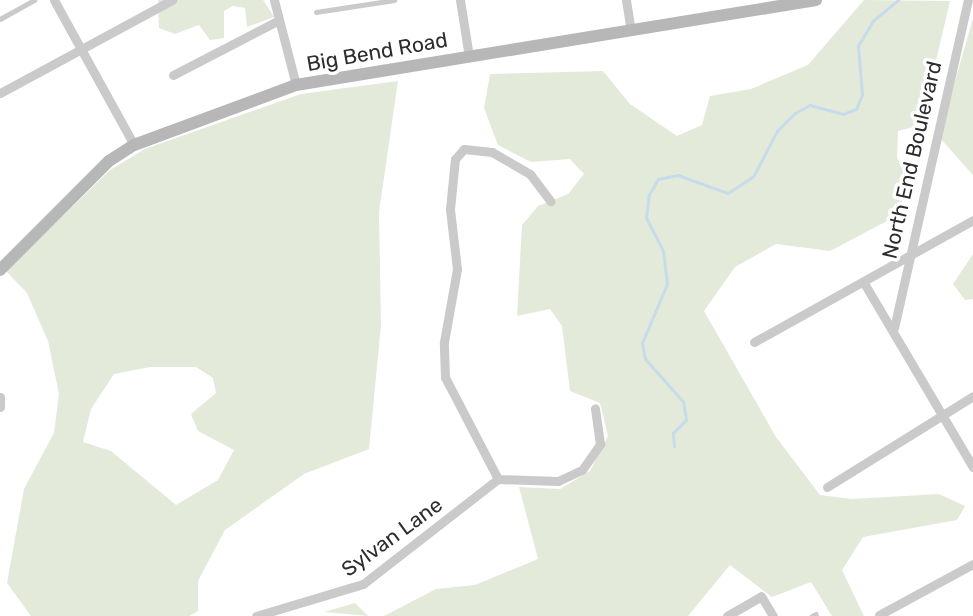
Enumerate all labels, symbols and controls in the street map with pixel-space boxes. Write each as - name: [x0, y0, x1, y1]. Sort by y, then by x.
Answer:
- street label: Big Bend Road: [305, 27, 449, 77]
- street label: North End Boulevard: [877, 59, 947, 261]
- street label: Sylvan Lane: [337, 492, 447, 582]

